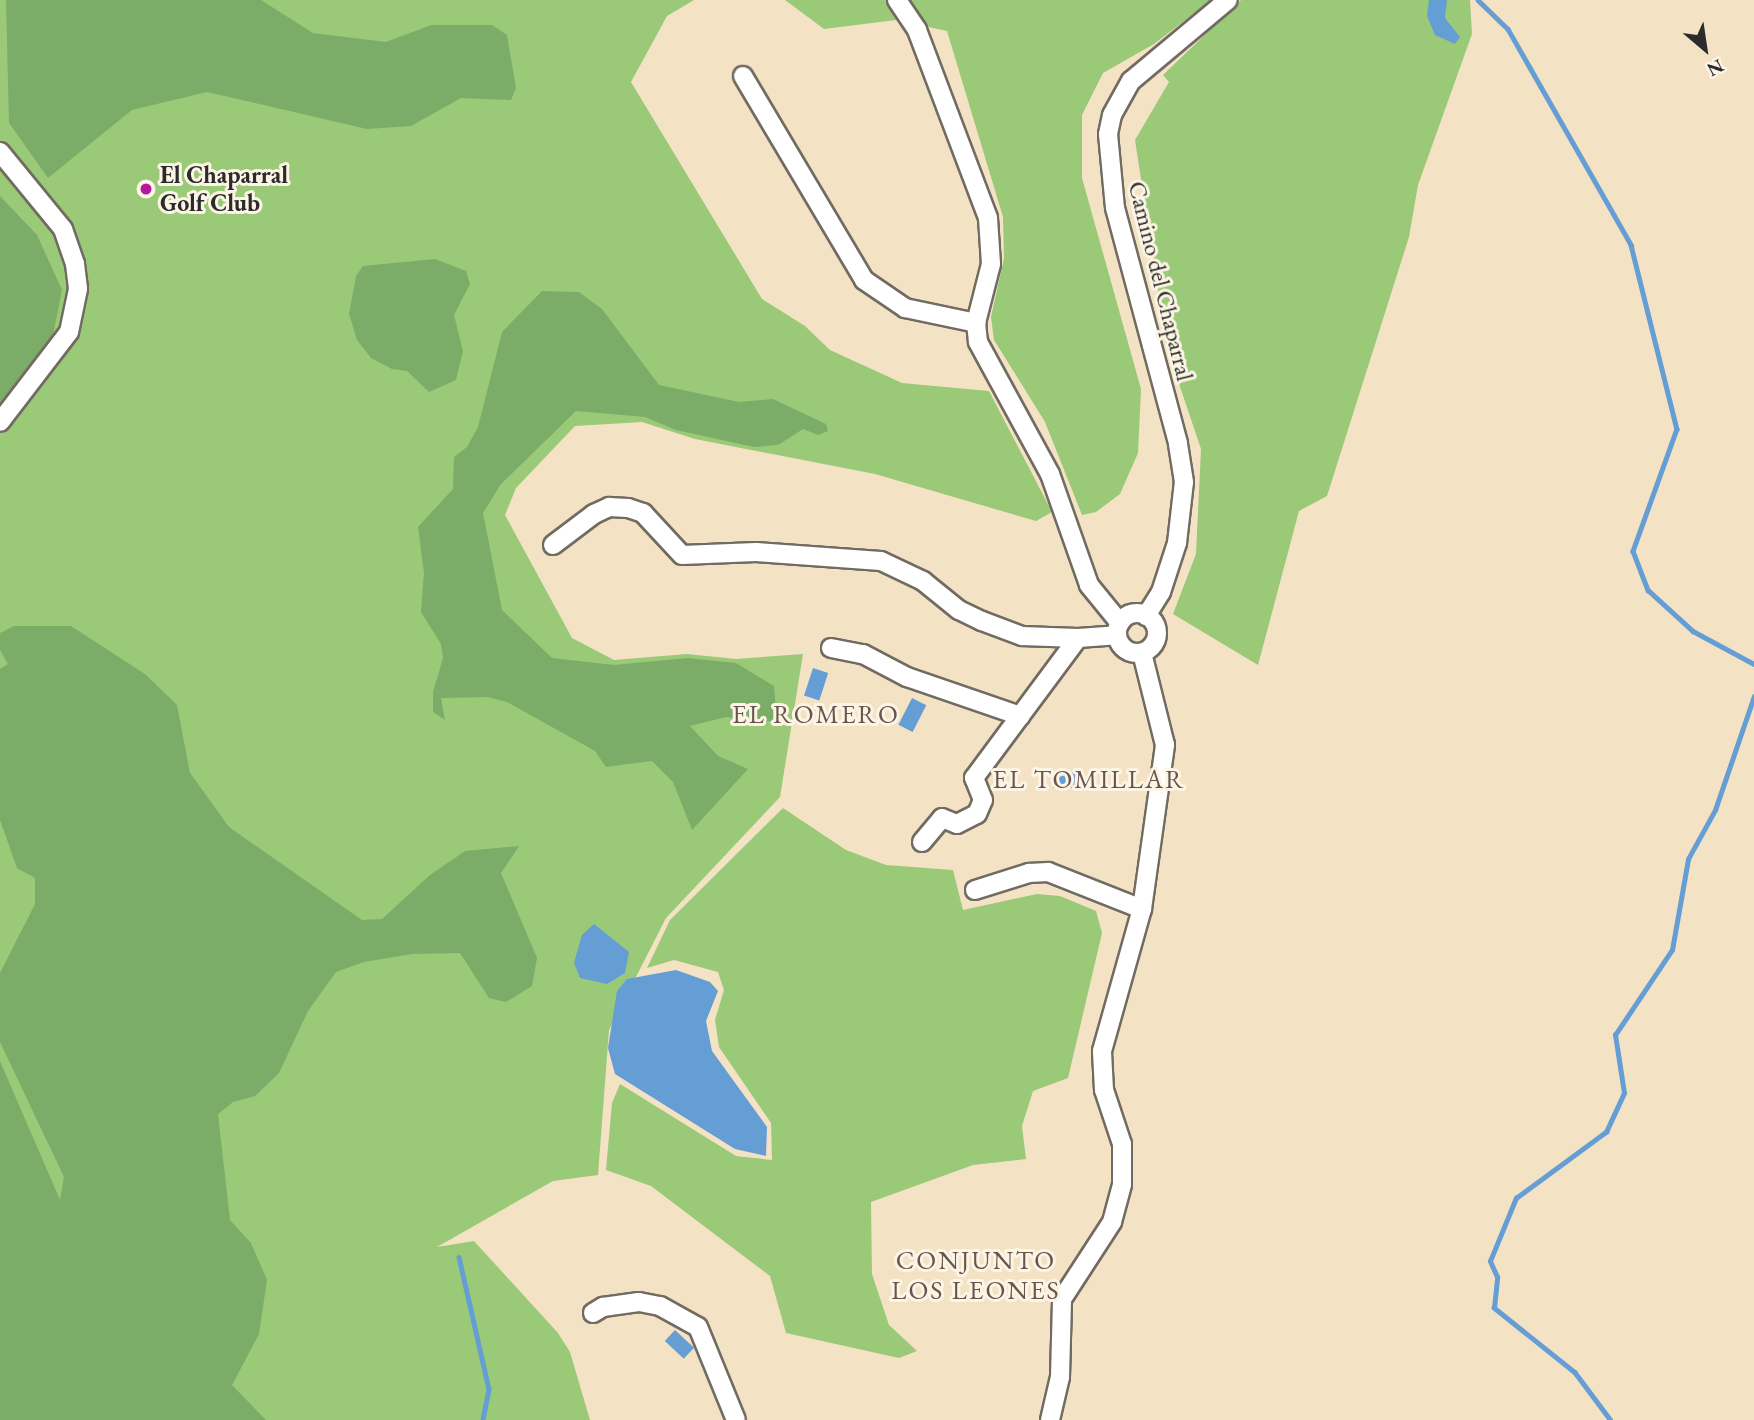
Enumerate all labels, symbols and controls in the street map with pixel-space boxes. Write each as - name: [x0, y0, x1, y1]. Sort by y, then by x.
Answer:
- north arrow: [1670, 14, 1740, 84]
- text: N: [1703, 53, 1728, 82]
- place label: El Chaparral Golf Club: [160, 161, 288, 217]
- street label: Camino del Chaparral: [1122, 178, 1200, 384]
- marker: El Chaparral Golf Club: [138, 181, 154, 197]
- district label: EL ROMERO: [733, 699, 899, 731]
- district label: EL TOMILLAR: [994, 764, 1184, 796]
- district label: CONJUNTO LOS LEONES: [893, 1245, 1059, 1306]

